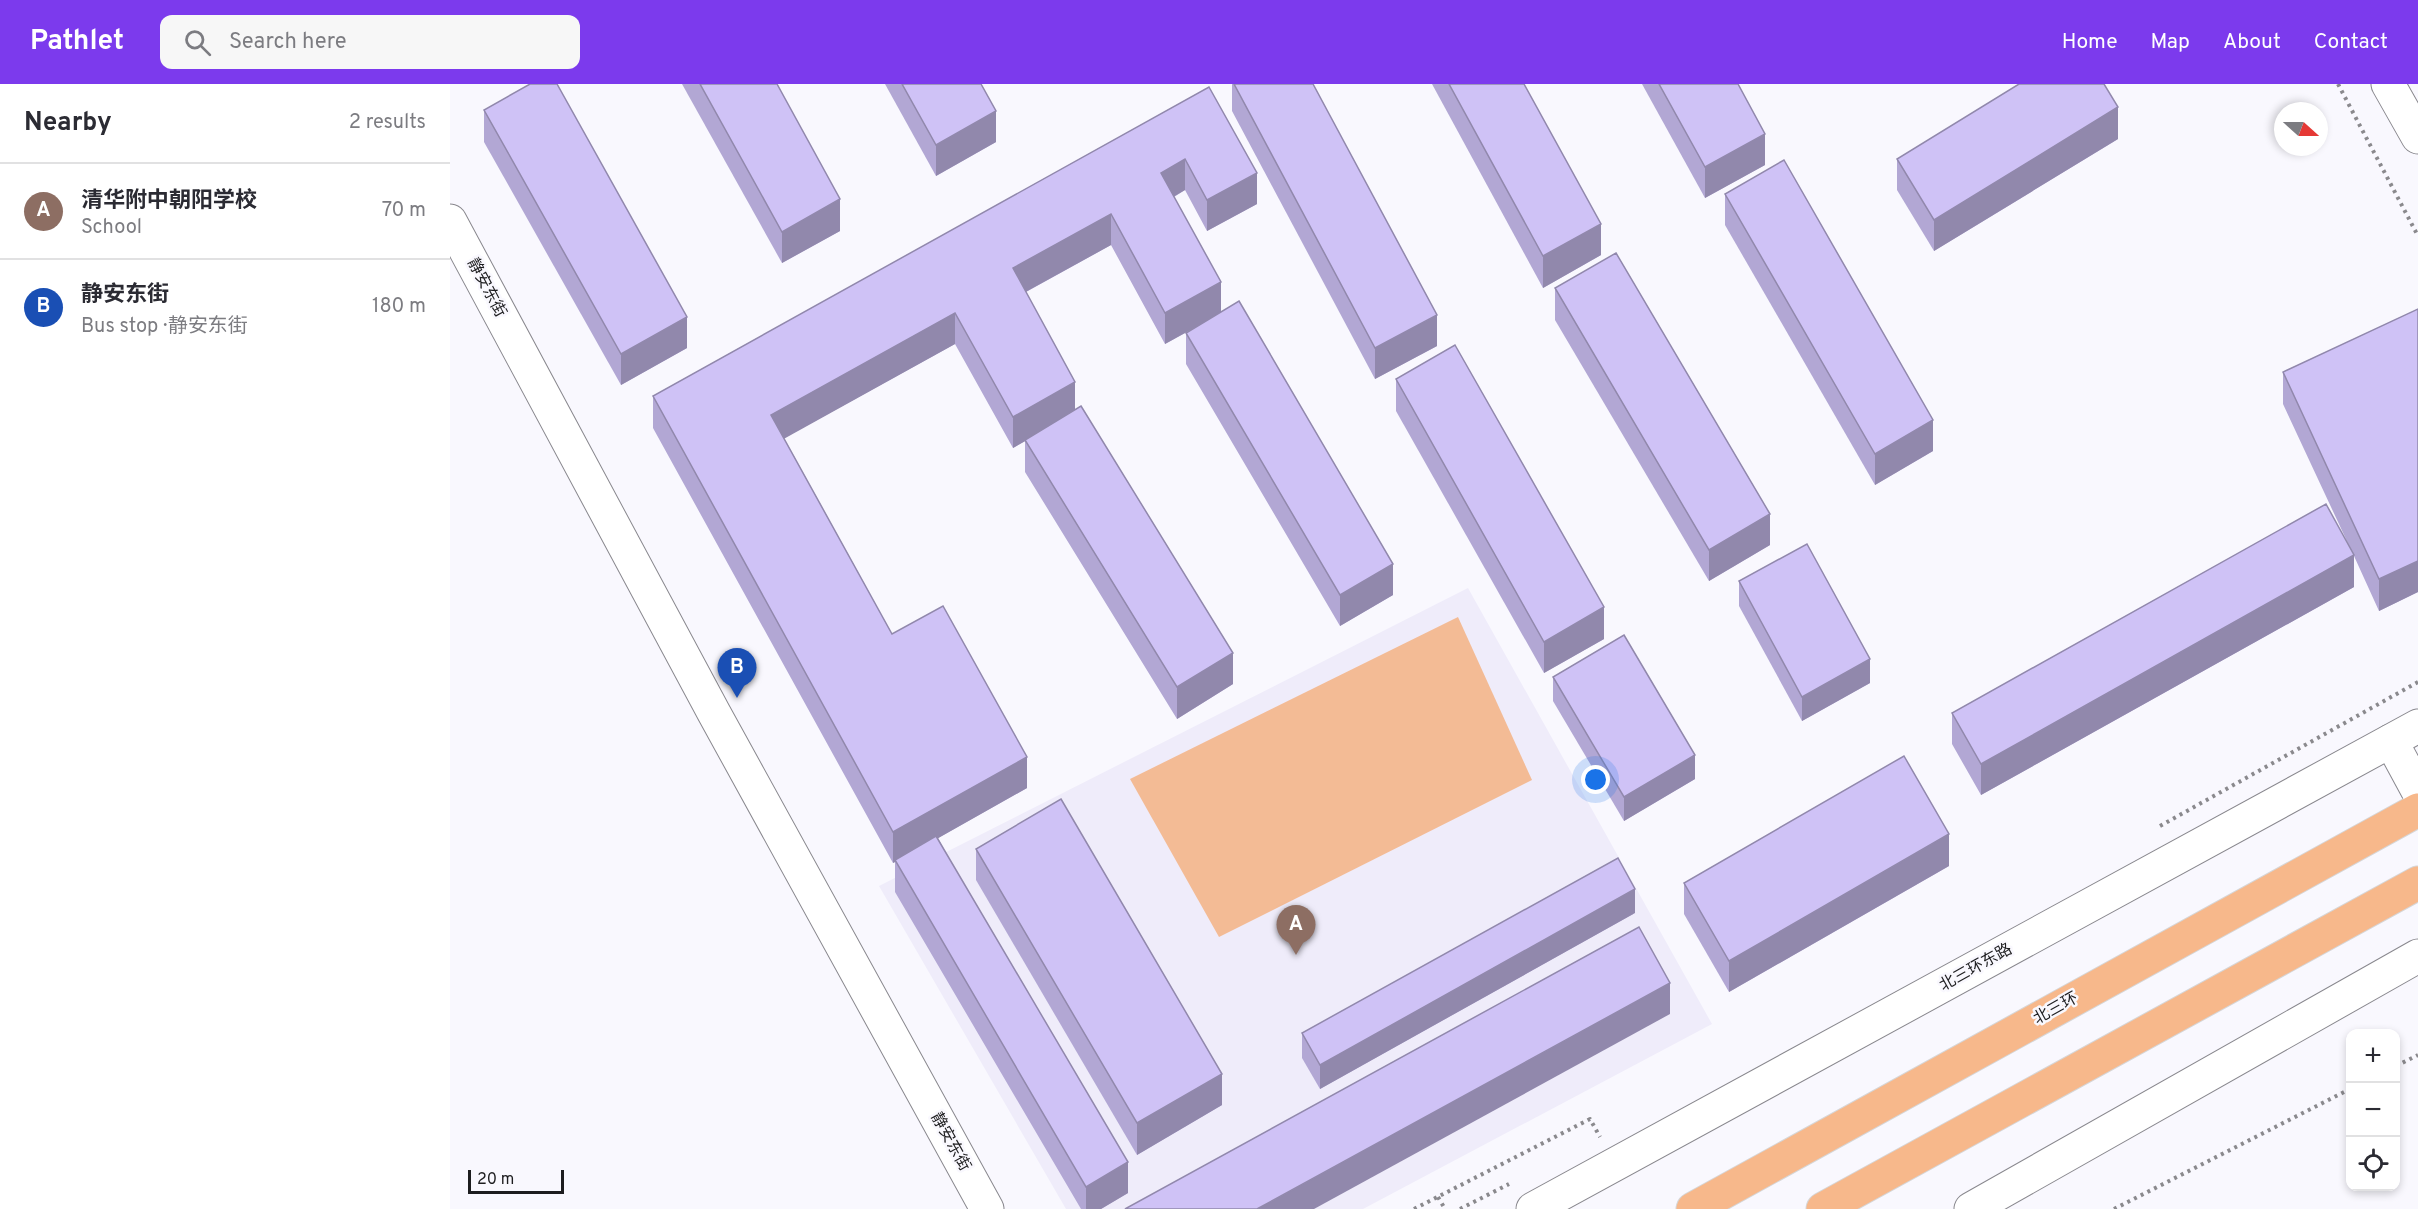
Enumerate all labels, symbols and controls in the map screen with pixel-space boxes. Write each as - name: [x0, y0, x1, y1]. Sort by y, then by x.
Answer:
- search box: [160, 15, 580, 69]
- text: Pathlet: [30, 24, 124, 60]
- icon: search: [181, 26, 214, 59]
- text: Search here: [229, 29, 347, 56]
- text: Home: [2062, 29, 2118, 56]
- text: Map: [2151, 29, 2190, 56]
- text: About: [2223, 29, 2281, 56]
- text: Contact: [2314, 29, 2388, 56]
- north arrow: [2274, 102, 2328, 156]
- text: Nearby: [24, 107, 112, 140]
- text: 2 results: [349, 110, 426, 136]
- text: 清华附中朝阳学校: [81, 188, 257, 215]
- text: A: [36, 198, 51, 224]
- text: 70 m: [382, 198, 426, 224]
- text: School: [81, 215, 142, 241]
- street label: 静安东街: [462, 255, 510, 321]
- text: 静安东街: [81, 282, 169, 309]
- text: B: [37, 294, 50, 320]
- text: 180 m: [372, 294, 426, 320]
- text: Bus stop · 静安东街: [81, 314, 248, 340]
- pin: B: [718, 648, 756, 698]
- your location: [1581, 765, 1610, 794]
- pin: A: [1276, 906, 1316, 955]
- street label: 北三环东路: [1936, 940, 2016, 996]
- street label: 北三环: [2030, 989, 2082, 1029]
- map controls: [2346, 1029, 2400, 1191]
- button: +: [2346, 1029, 2400, 1083]
- button: −: [2346, 1083, 2400, 1137]
- street label: 静安东街: [926, 1109, 974, 1175]
- button: locate: [2346, 1137, 2400, 1191]
- scale bar: [468, 1167, 564, 1194]
- text: 20 m: [477, 1170, 514, 1190]

